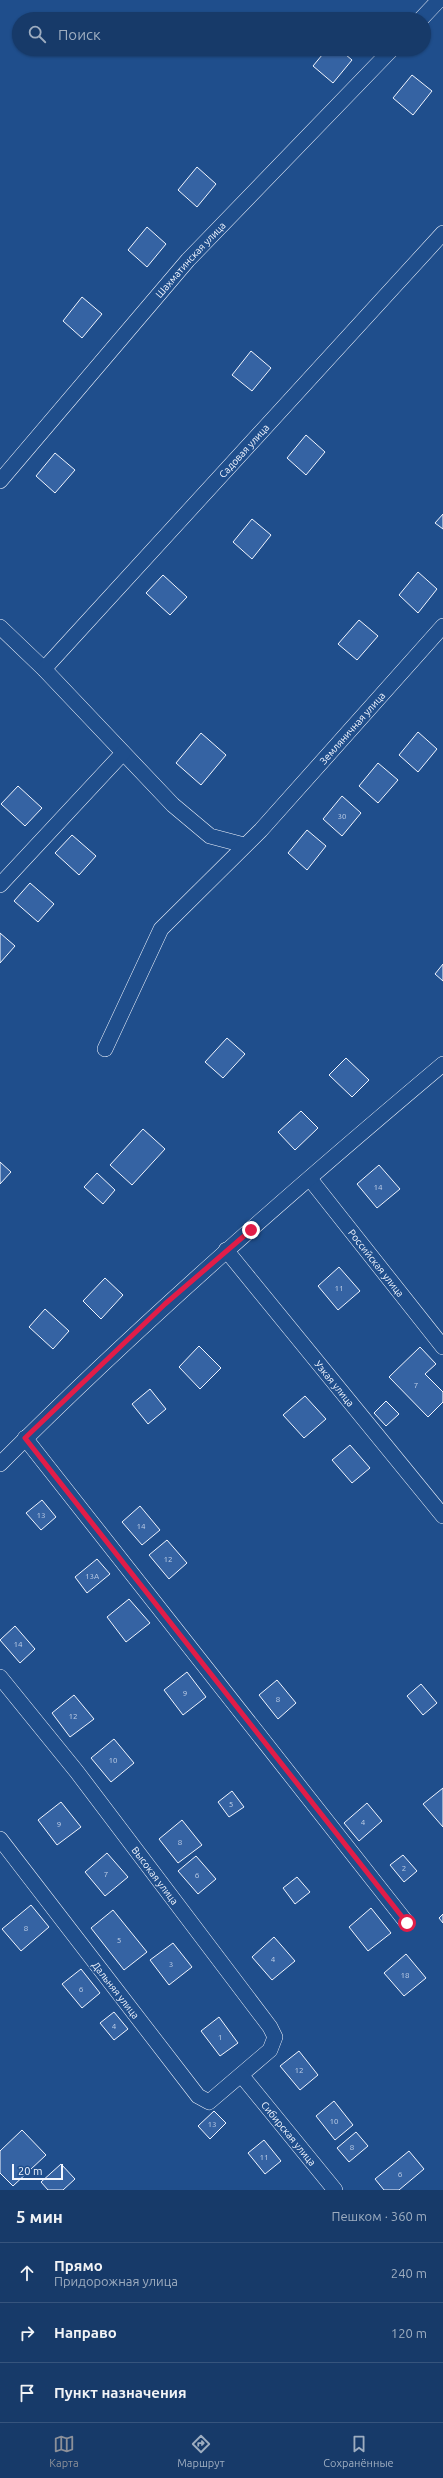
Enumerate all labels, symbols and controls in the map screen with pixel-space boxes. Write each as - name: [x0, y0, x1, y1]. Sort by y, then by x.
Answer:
- search box: [12, 12, 431, 56]
- icon: search: [26, 23, 48, 45]
- text: Поиск: [58, 26, 101, 43]
- street label: Шахматинская улица: [153, 220, 228, 300]
- street label: Садовая улица: [217, 422, 271, 480]
- street label: Земляничная улица: [318, 690, 387, 766]
- house number: 30: [337, 812, 347, 821]
- house number: 14: [373, 1183, 383, 1192]
- route end: [242, 1221, 260, 1239]
- street label: Российская улица: [346, 1227, 406, 1299]
- house number: 11: [334, 1284, 344, 1293]
- street label: Узкая улица: [312, 1358, 356, 1409]
- house number: 7: [414, 1381, 418, 1390]
- house number: 13: [36, 1511, 46, 1520]
- house number: 14: [136, 1522, 146, 1531]
- house number: 12: [163, 1555, 173, 1564]
- house number: 13А: [85, 1572, 100, 1581]
- house number: 14: [13, 1640, 23, 1649]
- house number: 9: [183, 1689, 187, 1698]
- house number: 8: [276, 1695, 281, 1704]
- house number: 12: [68, 1712, 78, 1721]
- house number: 10: [108, 1756, 118, 1765]
- house number: 5: [229, 1800, 233, 1809]
- house number: 4: [361, 1818, 366, 1827]
- house number: 9: [57, 1820, 61, 1829]
- house number: 8: [178, 1838, 183, 1847]
- street label: Высокая улица: [129, 1845, 180, 1907]
- house number: 2: [402, 1864, 406, 1873]
- house number: 7: [104, 1870, 108, 1879]
- house number: 6: [195, 1871, 200, 1880]
- route start: [398, 1914, 416, 1932]
- house number: 8: [24, 1924, 29, 1933]
- house number: 5: [117, 1936, 121, 1945]
- house number: 4: [271, 1955, 276, 1964]
- street label: Дальняя улица: [90, 1960, 141, 2021]
- house number: 3: [169, 1960, 173, 1969]
- house number: 18: [400, 1971, 410, 1980]
- house number: 6: [79, 1985, 84, 1994]
- house number: 4: [112, 2022, 117, 2031]
- house number: 1: [218, 2033, 222, 2042]
- house number: 12: [294, 2066, 304, 2075]
- street label: Сибирская улица: [259, 2099, 318, 2168]
- house number: 10: [329, 2117, 339, 2126]
- house number: 13: [207, 2120, 217, 2129]
- house number: 8: [350, 2143, 355, 2152]
- house number: 11: [259, 2153, 269, 2162]
- scale bar: [12, 2162, 63, 2181]
- text: 20 m: [18, 2165, 42, 2177]
- house number: 6: [398, 2170, 403, 2179]
- text: 5 мин: [16, 2207, 63, 2226]
- text: Пешком · 360 m: [331, 2209, 427, 2223]
- text: Прямо: [54, 2257, 103, 2274]
- icon: ahead: [16, 2262, 38, 2284]
- text: 240 m: [391, 2266, 427, 2280]
- text: Придорожная улица: [54, 2274, 178, 2288]
- icon: right: [16, 2322, 38, 2344]
- text: Направо: [54, 2324, 117, 2341]
- text: 120 m: [391, 2326, 427, 2340]
- icon: arrive: [16, 2382, 38, 2404]
- text: Пункт назначения: [54, 2384, 187, 2401]
- tab: Карта: [49, 2433, 79, 2469]
- tab: Маршрут: [177, 2433, 225, 2469]
- tab: Сохранённые: [323, 2433, 394, 2469]

